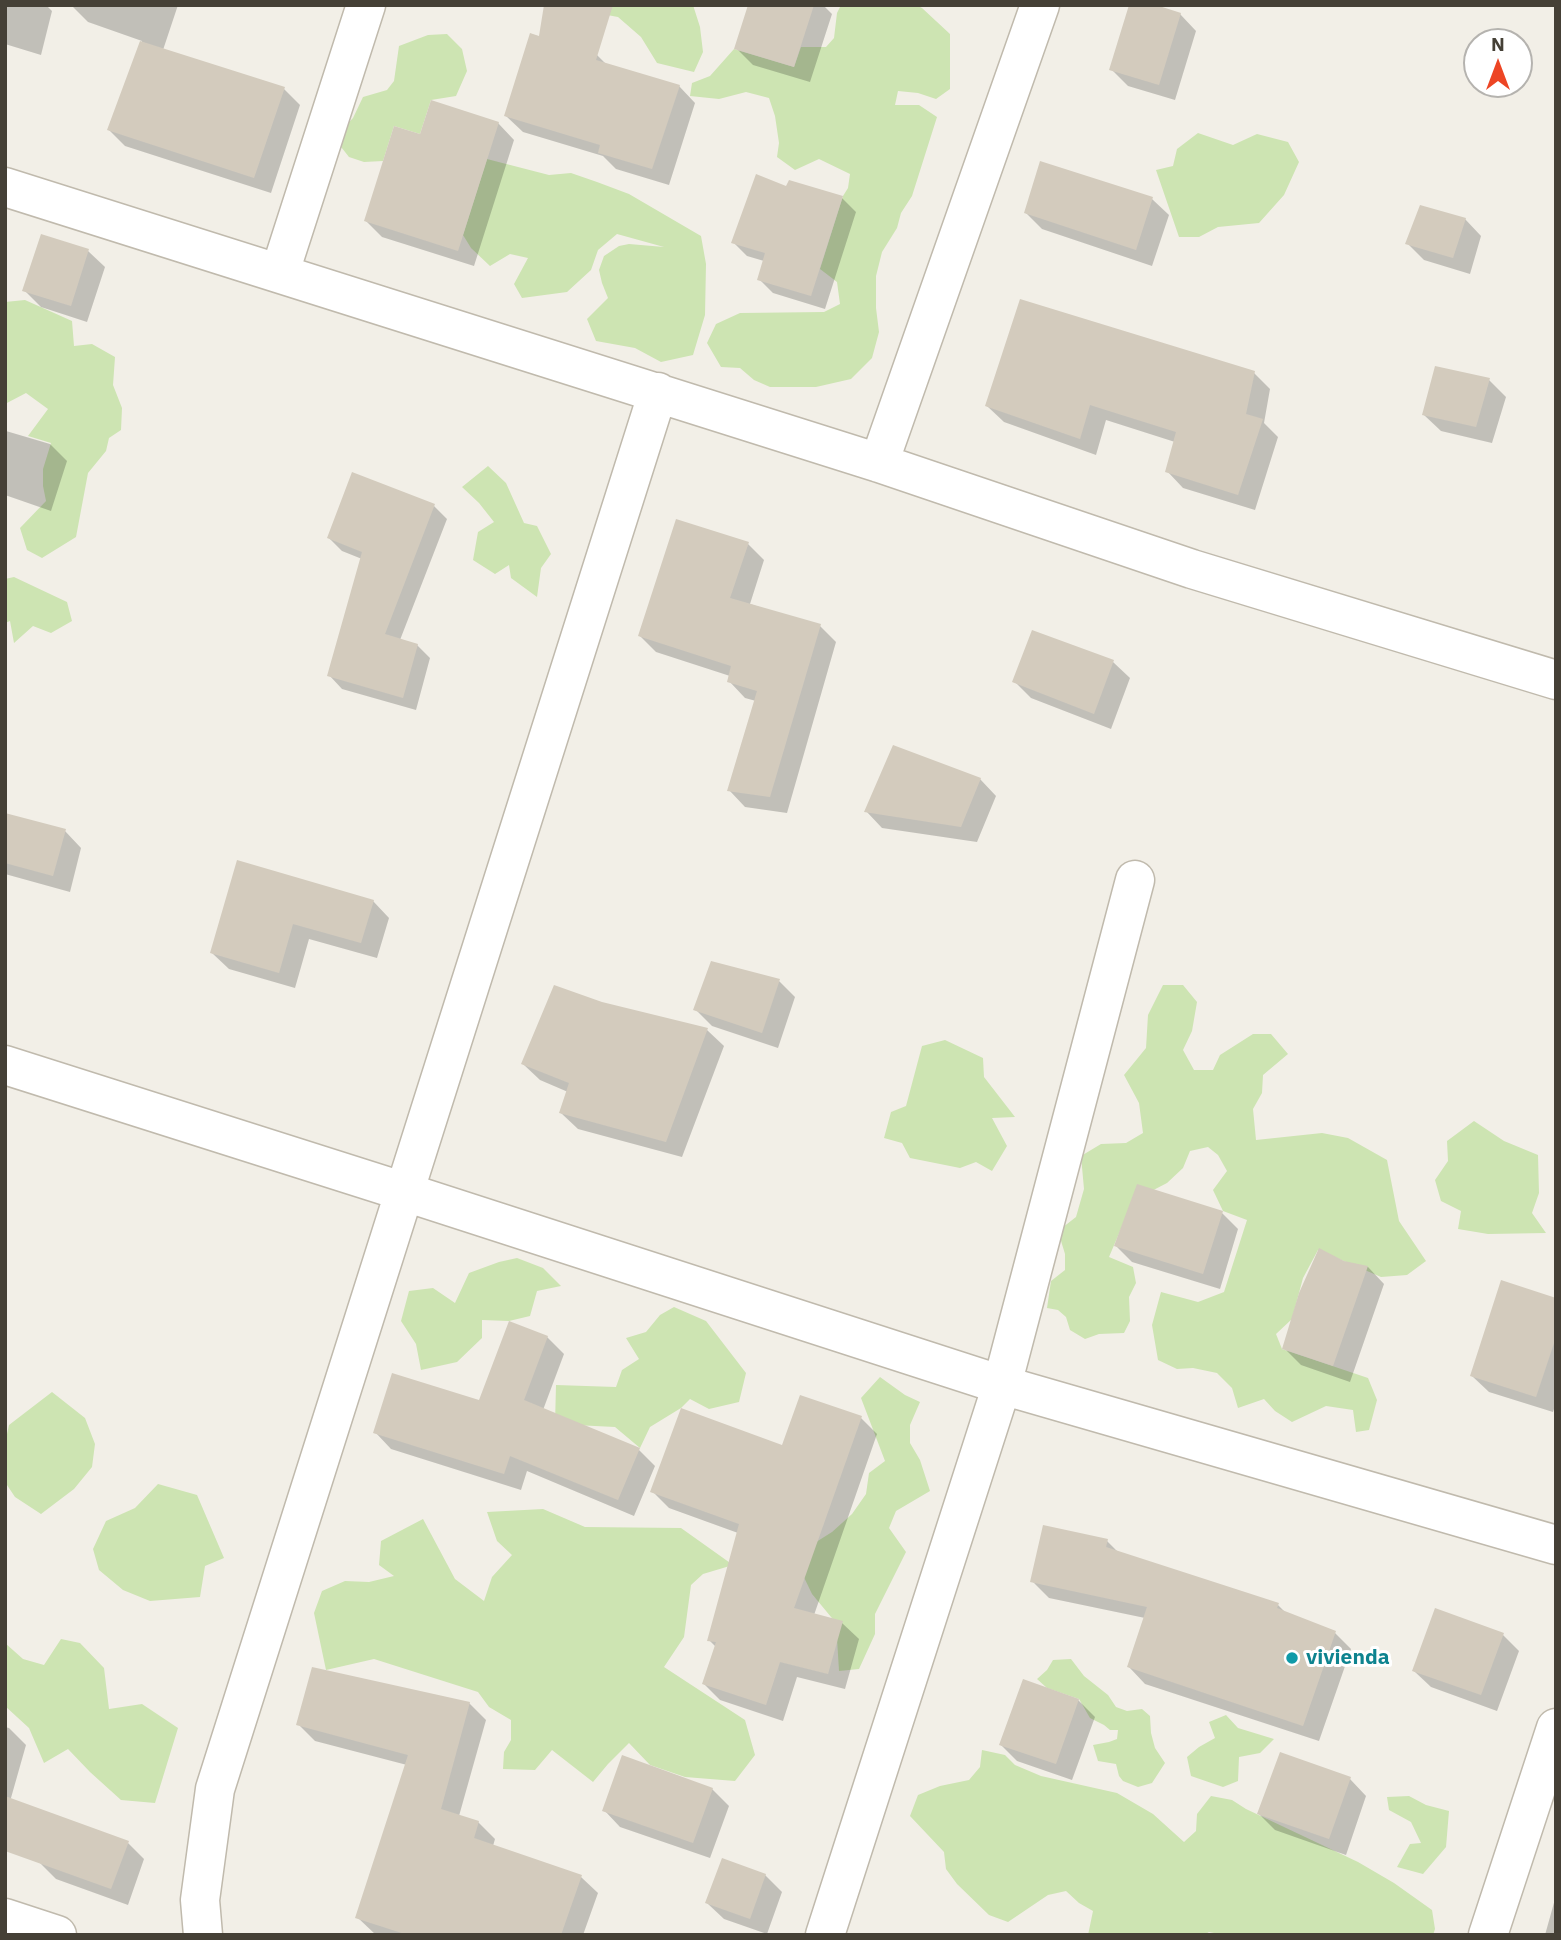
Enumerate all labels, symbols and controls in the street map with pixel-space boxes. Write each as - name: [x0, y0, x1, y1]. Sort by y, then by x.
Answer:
- north arrow: [1463, 28, 1533, 98]
- text: N: [1491, 32, 1505, 56]
- place label: vivienda: [1306, 1645, 1390, 1671]
- marker: vivienda: [1284, 1650, 1300, 1666]

